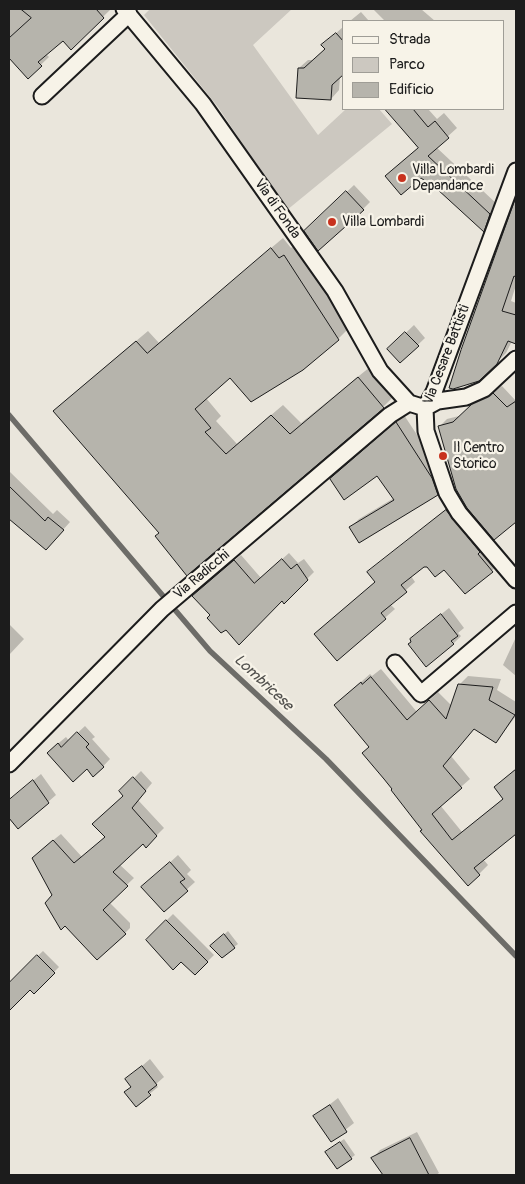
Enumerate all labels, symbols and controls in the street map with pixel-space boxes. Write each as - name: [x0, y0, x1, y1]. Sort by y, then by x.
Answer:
- legend: [342, 20, 505, 110]
- text: Strada: [389, 30, 430, 49]
- text: Parco: [389, 55, 425, 74]
- text: Edificio: [389, 80, 434, 99]
- place label: Villa Lombardi Depandance: [412, 162, 494, 194]
- marker: Villa Lombardi Depandance: [396, 172, 408, 184]
- street label: Via di Fonda: [250, 176, 304, 242]
- place label: Villa Lombardi: [342, 214, 424, 230]
- marker: Villa Lombardi: [326, 216, 338, 228]
- street label: Via Cesare Battisti: [420, 303, 474, 407]
- place label: Il Centro Storico: [453, 440, 504, 472]
- marker: Il Centro Storico: [437, 450, 449, 462]
- street label: Via Radicchi: [171, 547, 233, 603]
- water label: Lombricese: [230, 651, 296, 715]

